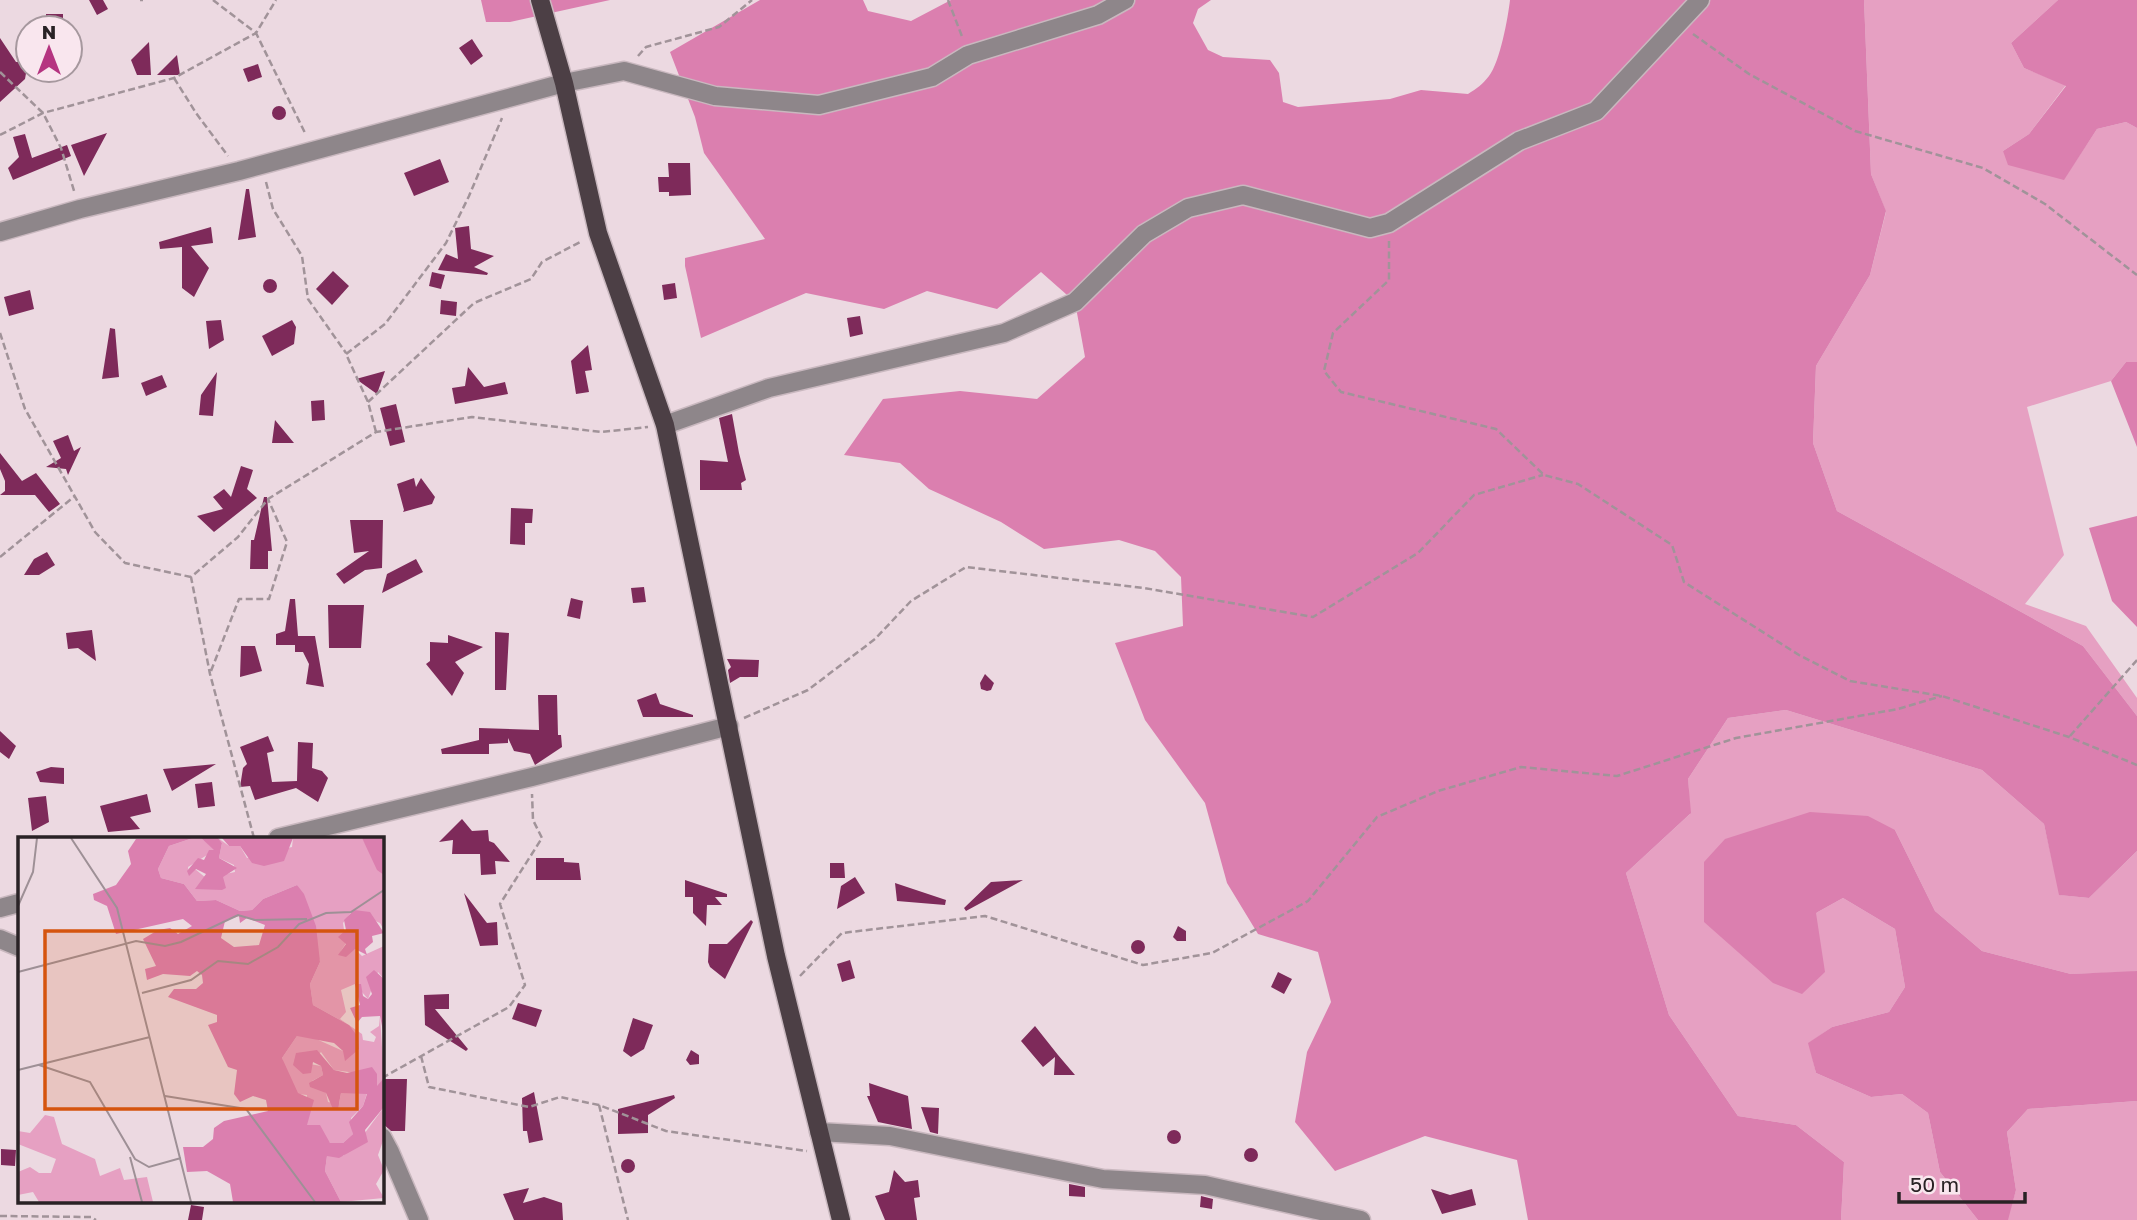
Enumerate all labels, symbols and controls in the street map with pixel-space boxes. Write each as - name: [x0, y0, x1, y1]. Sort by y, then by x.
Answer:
- north arrow: [14, 14, 84, 84]
- text: N: [42, 20, 56, 43]
- inset map: [18, 837, 383, 1202]
- scale bar: [1899, 1160, 2025, 1204]
- text: 50 m: [1910, 1171, 1959, 1197]

